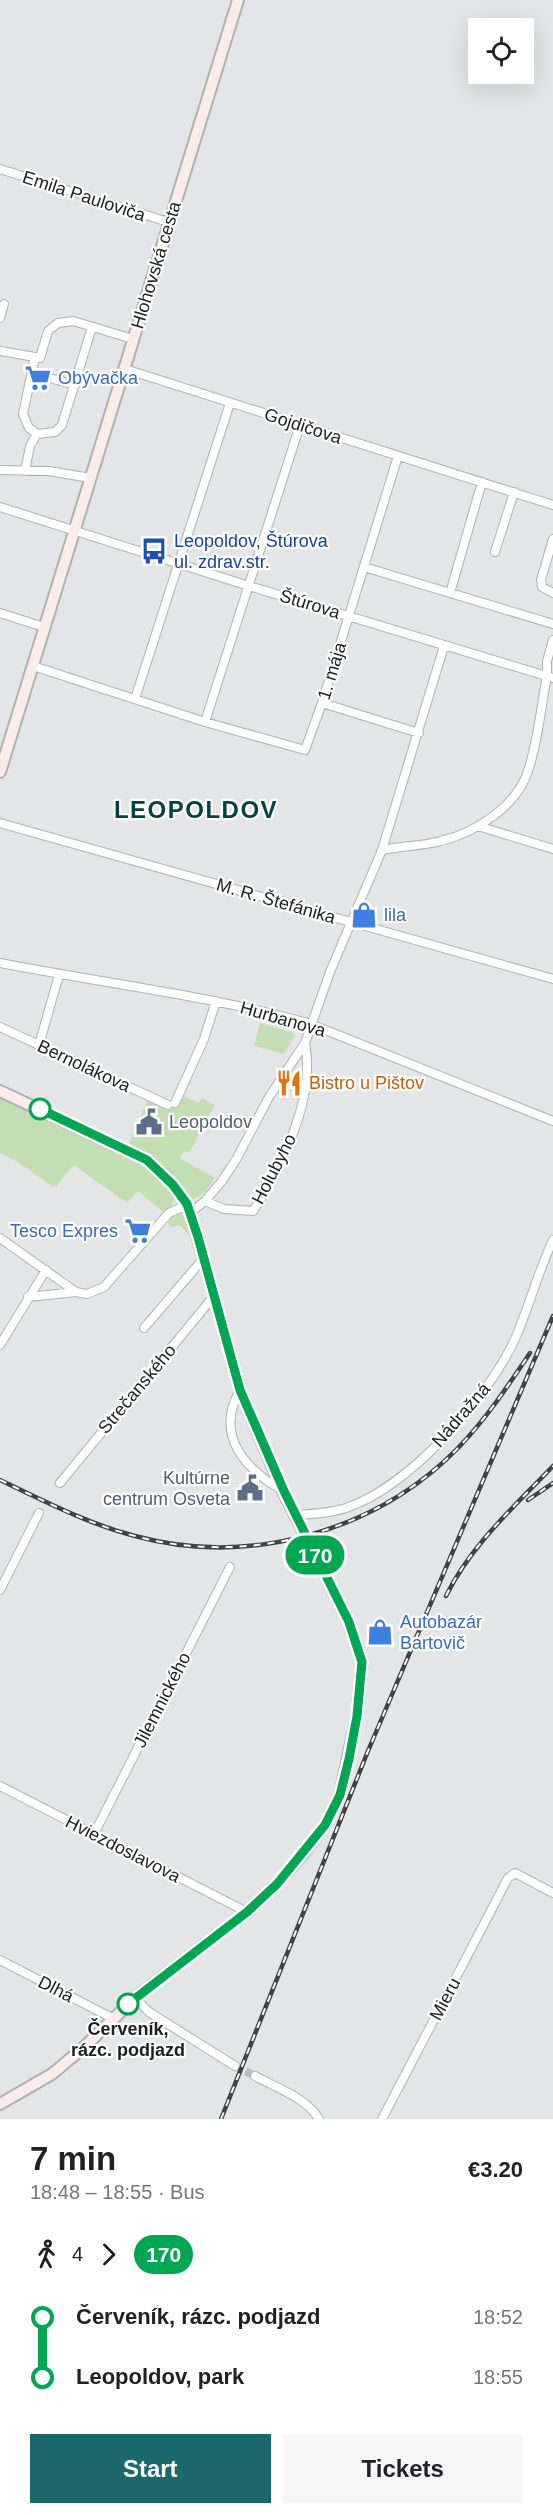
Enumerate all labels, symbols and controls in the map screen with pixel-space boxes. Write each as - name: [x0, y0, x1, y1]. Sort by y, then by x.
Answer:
- map controls: [468, 18, 534, 84]
- button: locate: [468, 18, 534, 84]
- street label: Emila Pauloviča: [20, 167, 149, 226]
- street label: Hlohovská cesta: [127, 198, 185, 331]
- supermarket icon: Obývačka: [23, 363, 53, 393]
- place label: Obývačka: [58, 368, 139, 388]
- street label: Gojdičova: [262, 404, 345, 448]
- place label: Leopoldov, Štúrova ul. zdrav.str.: [174, 530, 329, 572]
- bus stop icon: Leopoldov, Štúrova ul. zdrav.str.: [139, 536, 169, 566]
- street label: Štúrova: [277, 584, 344, 623]
- street label: 1. mája: [314, 639, 350, 702]
- district label: LEOPOLDOV: [114, 796, 278, 823]
- street label: M. R. Štefánika: [214, 873, 339, 928]
- shop icon: lila: [349, 900, 379, 930]
- place label: lila: [384, 905, 407, 925]
- street label: Hurbanova: [238, 997, 329, 1041]
- street label: Bernolákova: [34, 1036, 134, 1097]
- restaurant icon: Bistro u Pištov: [274, 1068, 304, 1098]
- place label: Bistro u Pištov: [309, 1073, 424, 1093]
- unlabelled marker: [29, 1098, 51, 1120]
- public building icon: Leopoldov: [134, 1107, 164, 1137]
- place label: Leopoldov: [169, 1112, 252, 1132]
- street label: Holubyho: [248, 1131, 300, 1207]
- supermarket icon: Tesco Expres: [123, 1216, 153, 1246]
- place label: Tesco Expres: [10, 1221, 118, 1241]
- street label: Strečanského: [94, 1340, 180, 1438]
- street label: Nádražná: [428, 1378, 495, 1451]
- place label: Kultúrne centrum Osveta: [103, 1468, 231, 1509]
- public building icon: Kultúrne centrum Osveta: [235, 1473, 265, 1503]
- line badge: 170: [280, 1536, 350, 1574]
- text: 170: [297, 1544, 333, 1567]
- place label: Autobazár Bartovič: [400, 1612, 482, 1653]
- shop icon: Autobazár Bartovič: [365, 1617, 395, 1647]
- street label: Jilemnického: [129, 1649, 195, 1751]
- street label: Hviezdoslavova: [62, 1811, 185, 1887]
- street label: Dlhá: [35, 1972, 78, 2007]
- street label: Mieru: [426, 1974, 464, 2024]
- marker: Červeník, rázc. podjazd: [117, 1993, 139, 2015]
- place label: Červeník, rázc. podjazd: [71, 2018, 185, 2060]
- text: 7 min: [30, 2140, 116, 2177]
- text: €3.20: [468, 2157, 523, 2182]
- text: 18:48 – 18:55 · Bus: [30, 2181, 205, 2203]
- icon: walk: [30, 2238, 63, 2271]
- icon: forward: [92, 2238, 125, 2271]
- text: 4: [72, 2243, 83, 2265]
- text: 170: [146, 2243, 181, 2266]
- text: Červeník, rázc. podjazd: [76, 2304, 321, 2329]
- text: 18:52: [473, 2306, 523, 2328]
- text: Leopoldov, park: [76, 2364, 244, 2389]
- text: 18:55: [473, 2366, 523, 2388]
- button: Start: [30, 2434, 271, 2503]
- button: Tickets: [283, 2434, 523, 2503]

